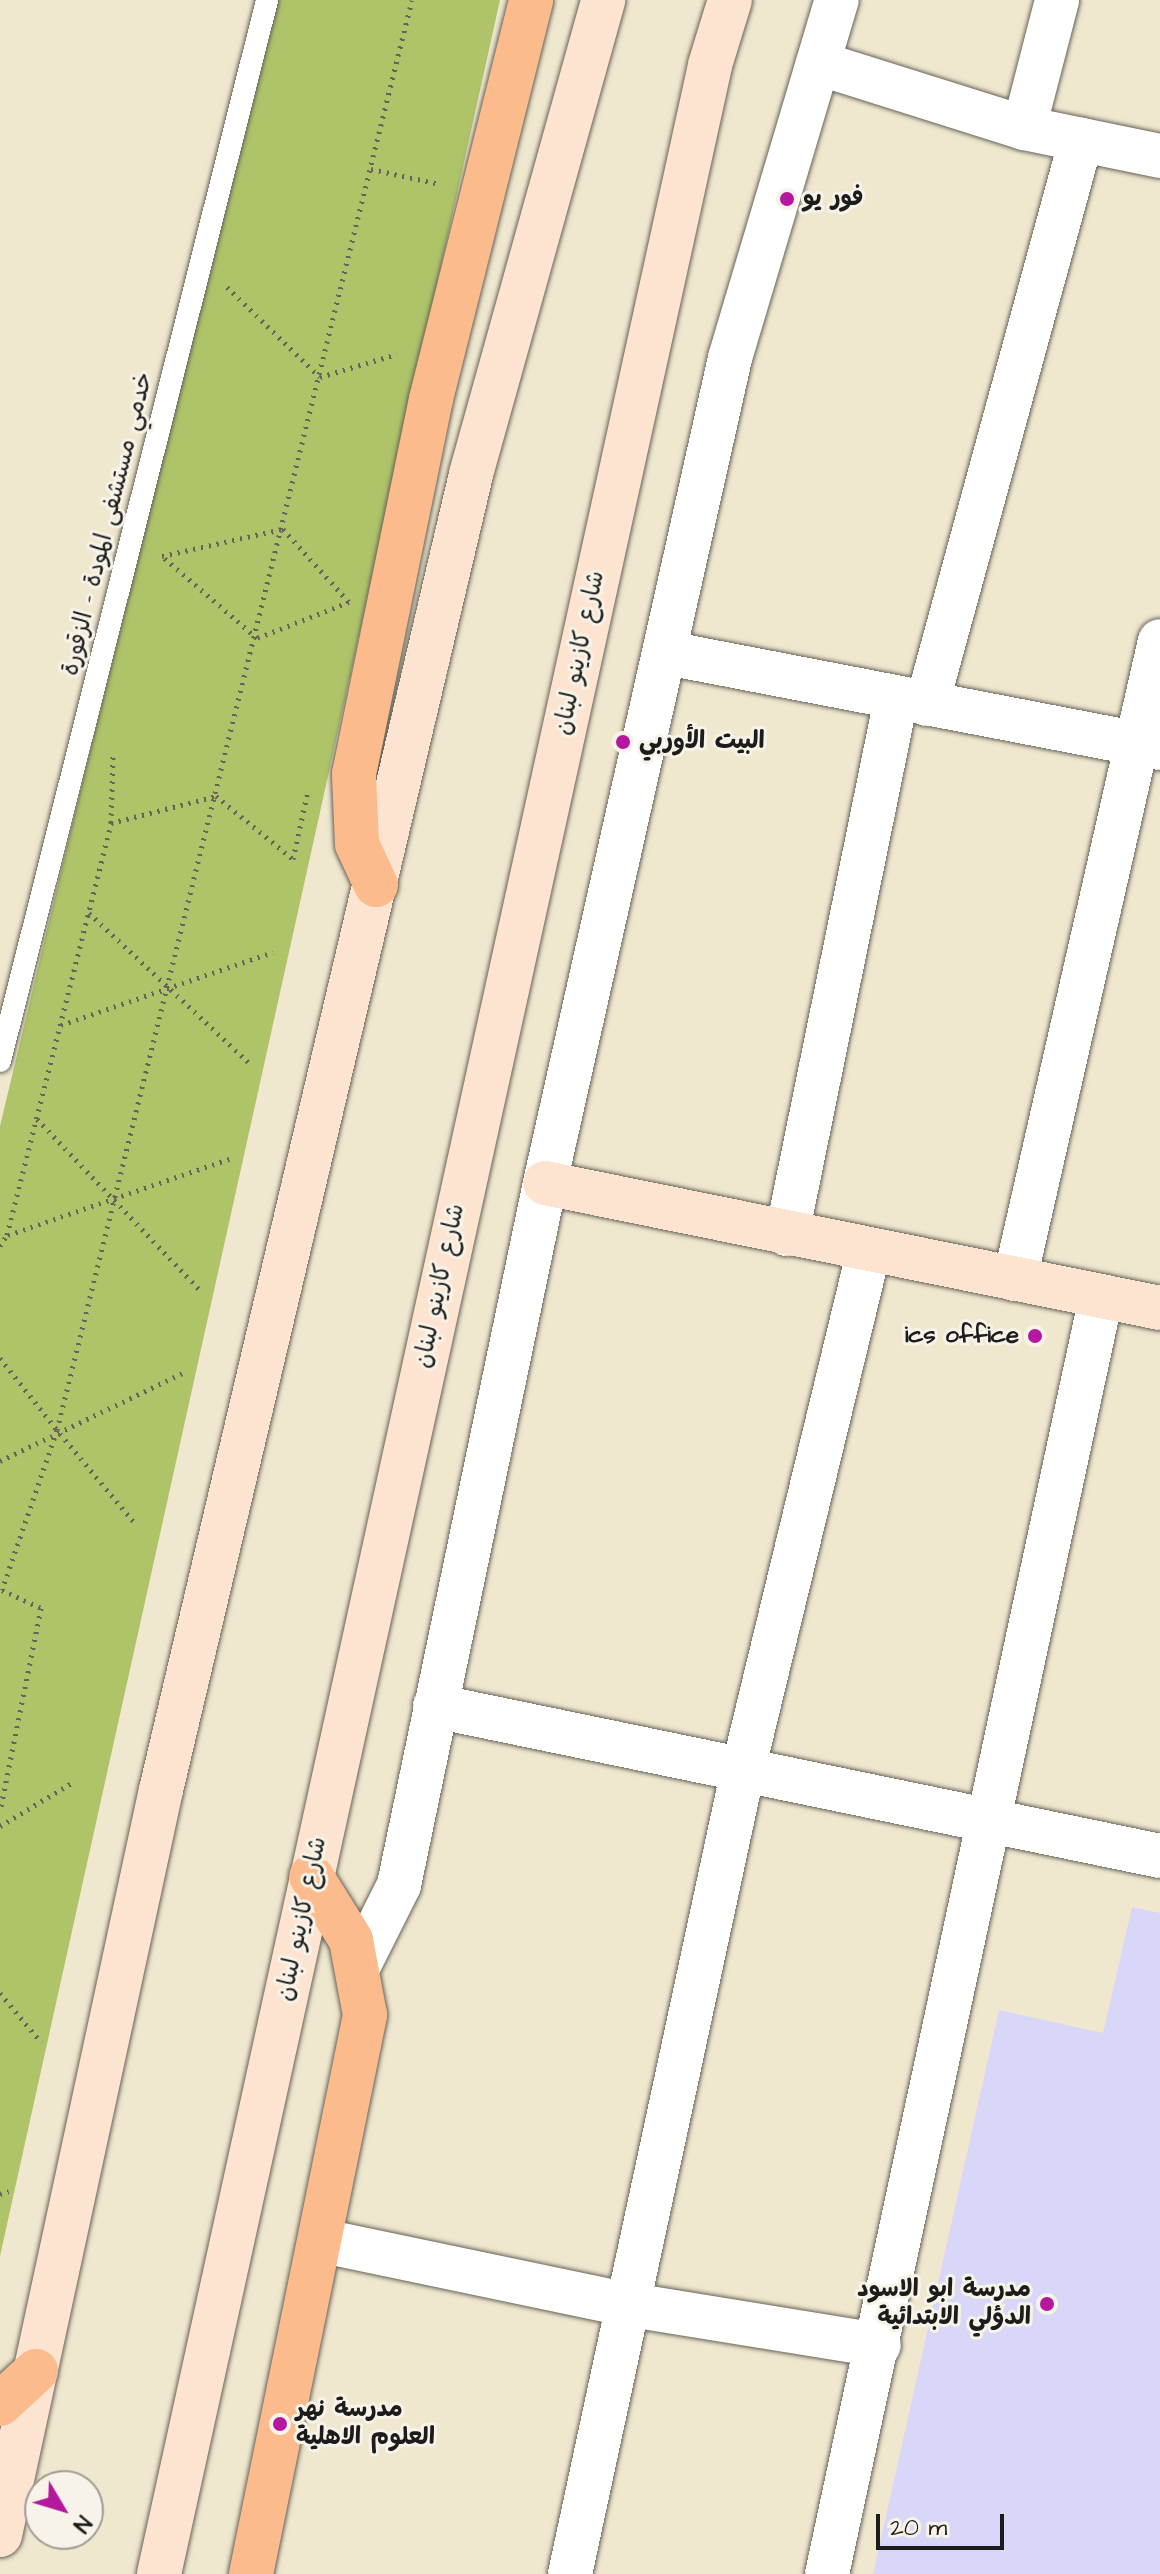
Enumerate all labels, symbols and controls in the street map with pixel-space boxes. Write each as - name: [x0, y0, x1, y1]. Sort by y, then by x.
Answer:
- place label: فور يو: [803, 185, 863, 213]
- marker: فور يو: [778, 190, 796, 208]
- street label: خدمي مستشفى المودة - الزقورة: [56, 369, 160, 679]
- street label: شارع كازينو لبنان: [549, 568, 611, 738]
- place label: البيت الأوربي: [639, 728, 765, 756]
- marker: البيت الأوربي: [614, 733, 632, 751]
- street label: شارع كازينو لبنان: [409, 1201, 471, 1371]
- place label: ics office: [905, 1322, 1019, 1350]
- marker: ics office: [1026, 1327, 1044, 1345]
- street label: شارع كازينو لبنان: [271, 1834, 333, 2004]
- place label: مدرسة ابو الاسود الدؤلي الابتدائية: [857, 2276, 1031, 2332]
- marker: مدرسة ابو الاسود الدؤلي الابتدائية: [1038, 2295, 1056, 2313]
- place label: مدرسة نهر العلوم الاهلية: [296, 2396, 435, 2452]
- marker: مدرسة نهر العلوم الاهلية: [271, 2415, 289, 2433]
- north arrow: [24, 2470, 104, 2550]
- scale bar: [880, 2498, 1008, 2548]
- text: N: [65, 2509, 98, 2539]
- text: 20 m: [890, 2511, 947, 2545]

